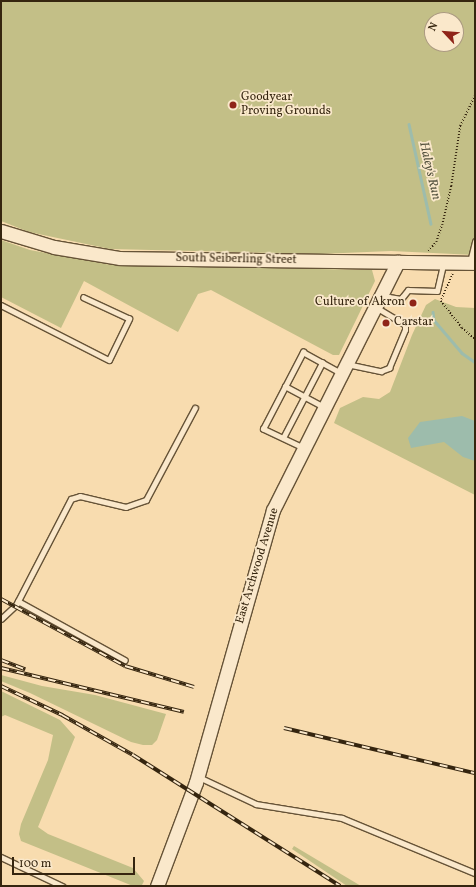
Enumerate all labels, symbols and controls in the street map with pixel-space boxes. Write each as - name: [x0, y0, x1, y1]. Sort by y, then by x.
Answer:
- north arrow: [424, 12, 464, 52]
- text: N: [425, 20, 442, 34]
- place label: Goodyear Proving Grounds: [241, 91, 331, 119]
- marker: Goodyear Proving Grounds: [228, 100, 238, 110]
- water label: Haley's Run: [415, 141, 443, 201]
- street label: South Seiberling Street: [175, 252, 297, 268]
- place label: Culture of Akron: [316, 296, 405, 310]
- marker: Culture of Akron: [408, 298, 418, 308]
- place label: Carstar: [394, 316, 433, 330]
- marker: Carstar: [381, 318, 391, 328]
- street label: East Archwood Avenue: [233, 506, 283, 626]
- scale bar: [14, 849, 137, 875]
- text: 100 m: [19, 856, 51, 872]

